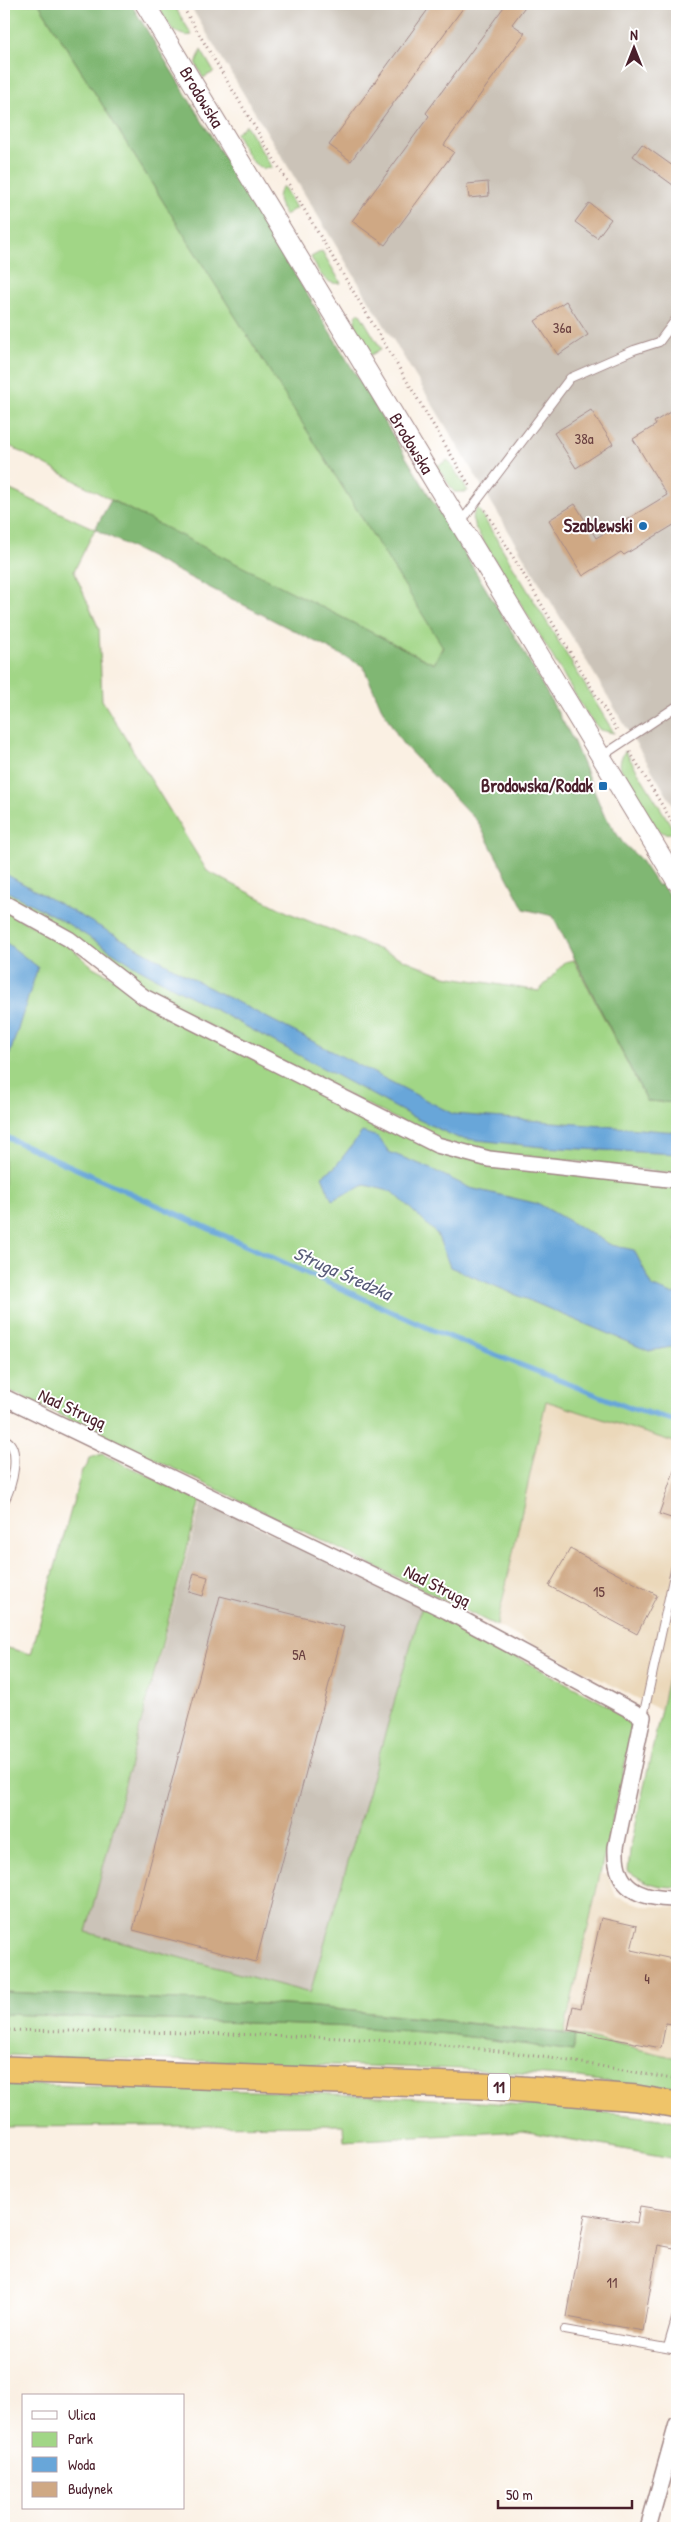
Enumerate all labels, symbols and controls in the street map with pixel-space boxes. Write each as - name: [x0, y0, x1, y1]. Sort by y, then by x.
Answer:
- north arrow: [608, 22, 658, 72]
- text: N: [630, 25, 638, 44]
- street label: Brodowska: [174, 62, 230, 132]
- house number: 36a: [553, 317, 571, 338]
- street label: Brodowska: [384, 408, 440, 479]
- house number: 38a: [574, 428, 594, 449]
- place label: Szablewski: [564, 513, 633, 538]
- marker: Szablewski: [637, 520, 649, 532]
- place label: Brodowska/Rodak: [481, 773, 594, 798]
- marker: Brodowska/Rodak: [597, 780, 609, 792]
- water label: Struga Średzka: [290, 1240, 399, 1307]
- street label: Nad Strugą: [35, 1382, 112, 1436]
- street label: Nad Strugą: [400, 1558, 476, 1614]
- house number: 15: [593, 1581, 606, 1602]
- house number: 5A: [292, 1644, 307, 1665]
- house number: 4: [644, 1968, 650, 1989]
- road number: 11: [488, 2074, 510, 2100]
- house number: 11: [607, 2272, 617, 2293]
- legend: [22, 2394, 185, 2510]
- text: Ulica: [68, 2404, 95, 2425]
- text: Park: [68, 2428, 93, 2449]
- text: Woda: [68, 2454, 95, 2475]
- scale bar: [498, 2477, 632, 2509]
- text: Budynek: [68, 2478, 113, 2499]
- text: 50 m: [506, 2484, 533, 2505]

